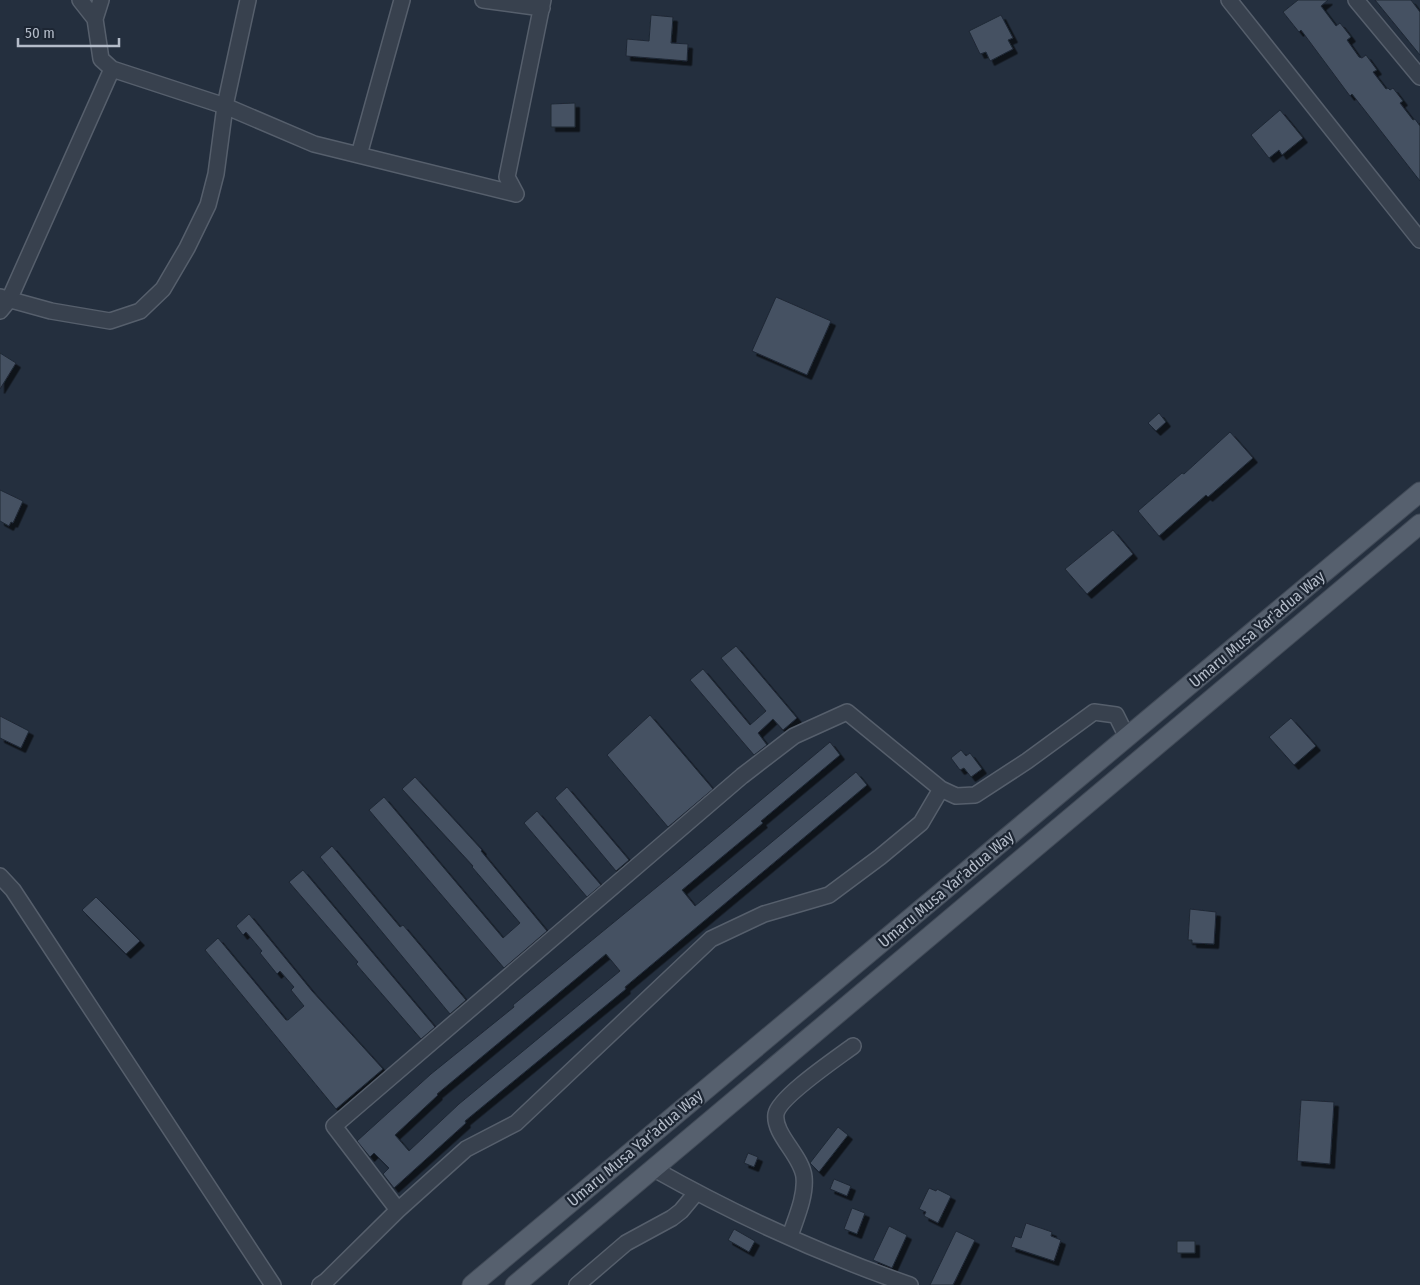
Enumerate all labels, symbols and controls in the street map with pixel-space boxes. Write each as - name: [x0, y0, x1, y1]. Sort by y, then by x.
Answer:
- scale bar: [18, 15, 119, 47]
- text: 50 m: [25, 24, 55, 42]
- street label: Umaru Musa Yar'adua Way: [1185, 566, 1329, 691]
- street label: Umaru Musa Yar'adua Way: [874, 826, 1018, 951]
- street label: Umaru Musa Yar'adua Way: [563, 1085, 707, 1210]

